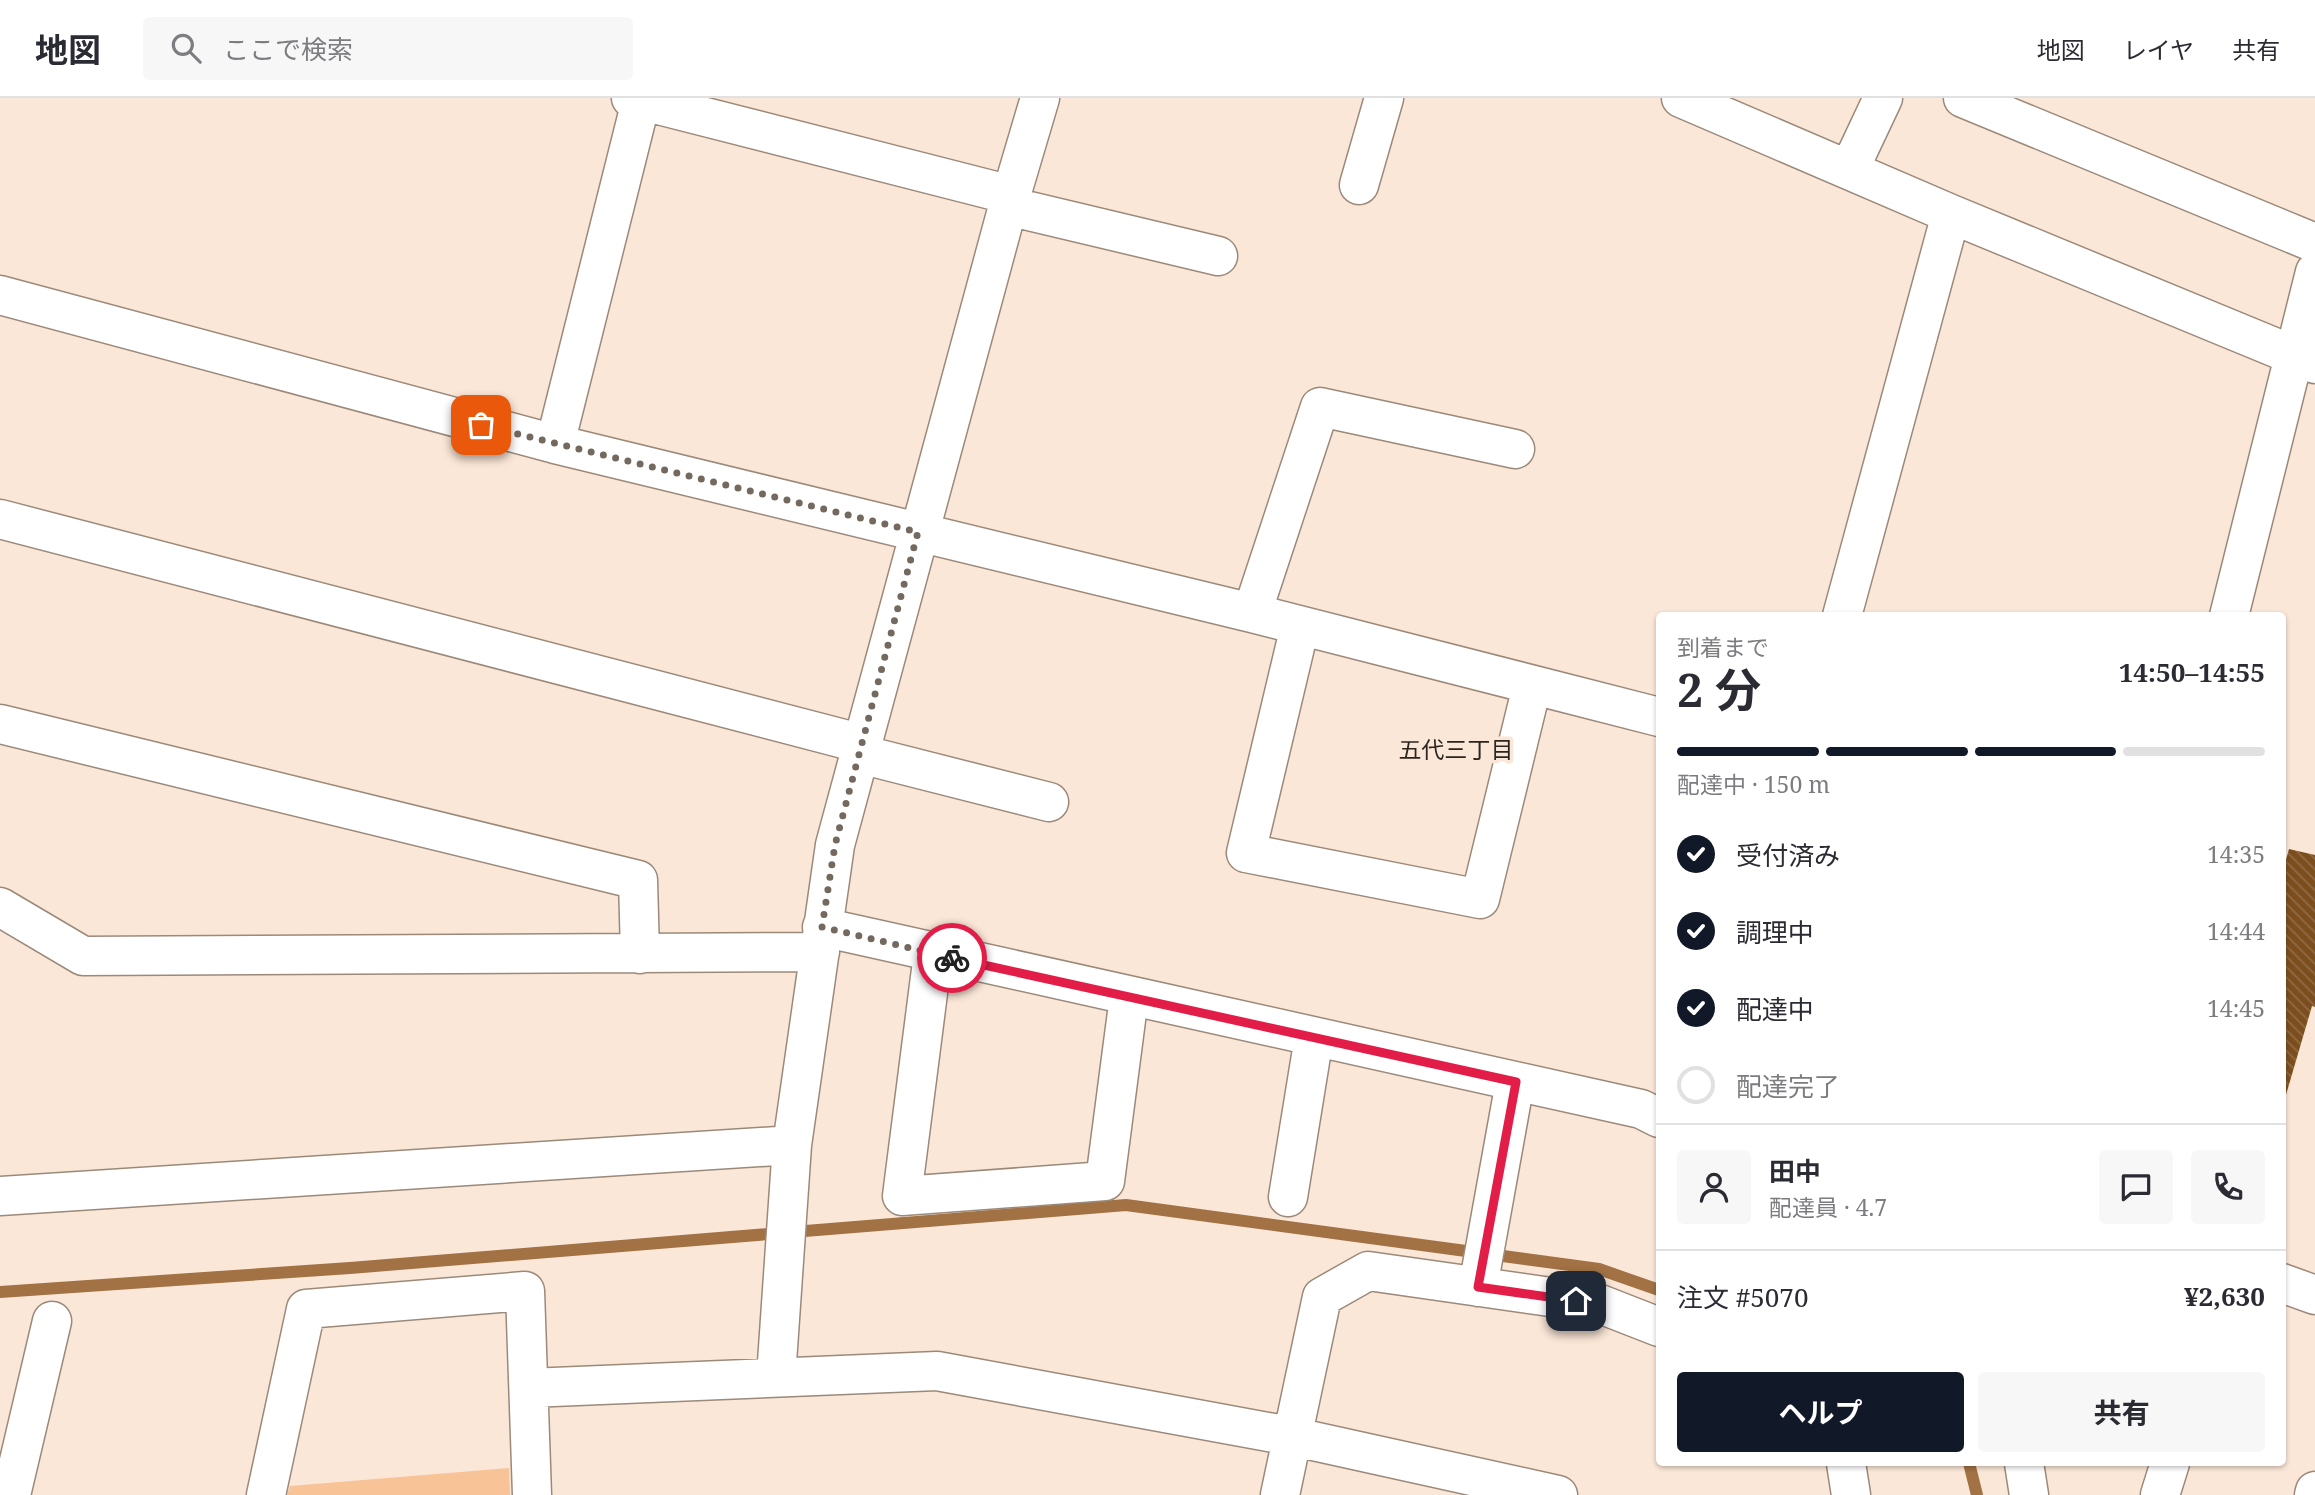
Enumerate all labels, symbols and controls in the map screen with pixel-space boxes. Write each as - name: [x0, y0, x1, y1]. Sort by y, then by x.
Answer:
- search box: [143, 17, 633, 80]
- text: 地図: [35, 27, 101, 72]
- icon: search: [167, 29, 205, 67]
- text: ここで検索: [223, 31, 353, 67]
- text: 地図: [2037, 33, 2085, 66]
- text: レイヤ: [2123, 33, 2194, 66]
- text: 共有: [2232, 33, 2280, 66]
- pin: [451, 395, 511, 455]
- icon: bag: [462, 406, 500, 444]
- text: 到着まで: [1677, 631, 1769, 663]
- text: 14:50–14:55: [2119, 654, 2265, 690]
- text: 2 分: [1677, 658, 1761, 720]
- district label: 五代三丁目: [1399, 733, 1514, 765]
- text: 配達中 · 150 m: [1677, 768, 1830, 800]
- icon: check: [1677, 835, 1715, 873]
- text: 受付済み: [1736, 837, 1840, 873]
- text: 14:35: [2207, 838, 2265, 870]
- icon: check: [1677, 912, 1715, 950]
- text: 調理中: [1736, 914, 1814, 950]
- text: 14:44: [2207, 915, 2265, 947]
- courier: [917, 923, 987, 993]
- icon: bike: [933, 939, 971, 977]
- icon: check: [1677, 989, 1715, 1027]
- text: 配達中: [1736, 991, 1814, 1027]
- text: 14:45: [2207, 992, 2265, 1024]
- text: 配達完了: [1736, 1068, 1840, 1104]
- button: person: [1677, 1150, 1751, 1224]
- button: chat: [2099, 1150, 2173, 1224]
- button: phone: [2191, 1150, 2265, 1224]
- text: 田中: [1769, 1153, 1821, 1189]
- text: 配達員 · 4.7: [1769, 1191, 1887, 1223]
- pin: [1546, 1271, 1606, 1331]
- text: ¥2,630: [2184, 1278, 2265, 1314]
- text: 注文 #5070: [1677, 1279, 1808, 1315]
- icon: home: [1557, 1282, 1595, 1320]
- button: ヘルプ: [1677, 1372, 1964, 1452]
- button: 共有: [1978, 1372, 2265, 1452]

